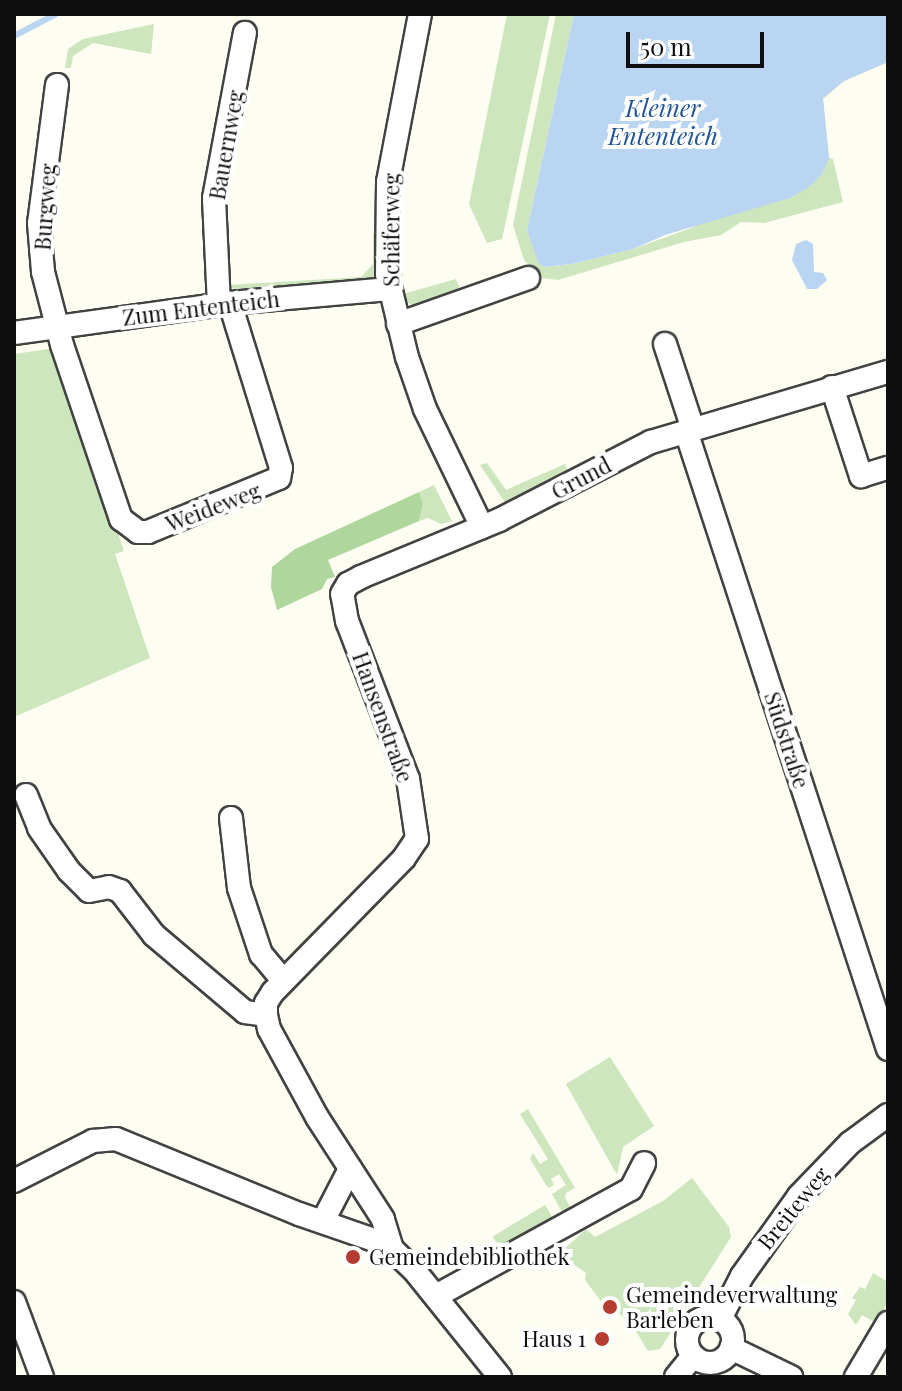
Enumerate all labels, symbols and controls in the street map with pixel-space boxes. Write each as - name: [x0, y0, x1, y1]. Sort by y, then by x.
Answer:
- scale bar: [630, 16, 768, 66]
- text: 50 m: [640, 30, 692, 62]
- street label: Bauernweg: [203, 88, 249, 202]
- water label: Kleiner Ententeich: [608, 94, 718, 150]
- street label: Burgweg: [29, 163, 61, 251]
- street label: Schäferweg: [378, 173, 404, 287]
- street label: Zum Ententeich: [121, 285, 281, 331]
- street label: Grund: [547, 451, 615, 505]
- street label: Weideweg: [162, 477, 264, 537]
- street label: Hansenstraße: [347, 648, 419, 786]
- street label: Südstraße: [759, 688, 815, 792]
- street label: Breiteweg: [752, 1161, 834, 1255]
- place label: Gemeindebibliothek: [369, 1244, 570, 1270]
- marker: Gemeindebibliothek: [344, 1248, 362, 1266]
- place label: Gemeindeverwaltung Barleben: [626, 1281, 837, 1332]
- marker: Gemeindeverwaltung Barleben: [601, 1298, 619, 1316]
- place label: Haus 1: [522, 1326, 586, 1352]
- marker: Haus 1: [593, 1330, 611, 1348]

